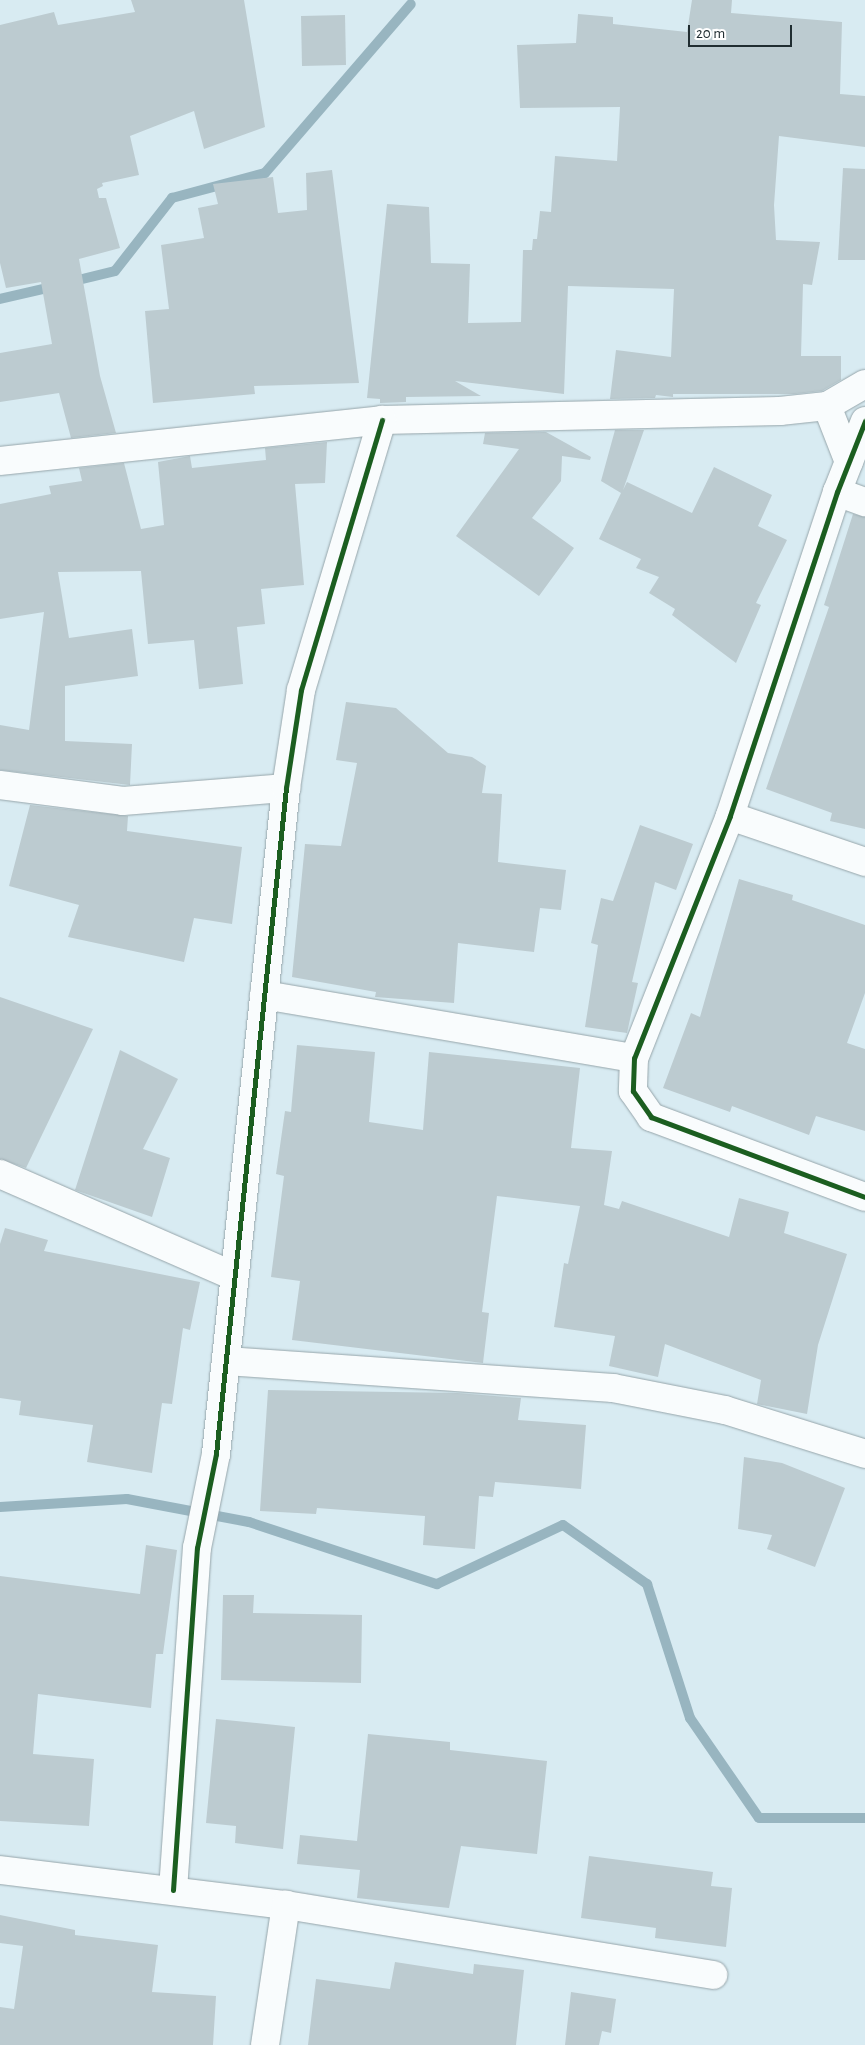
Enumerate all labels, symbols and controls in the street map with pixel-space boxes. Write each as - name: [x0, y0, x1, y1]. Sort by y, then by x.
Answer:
- scale bar: [690, 15, 794, 47]
- text: 20 m: [696, 26, 725, 41]

